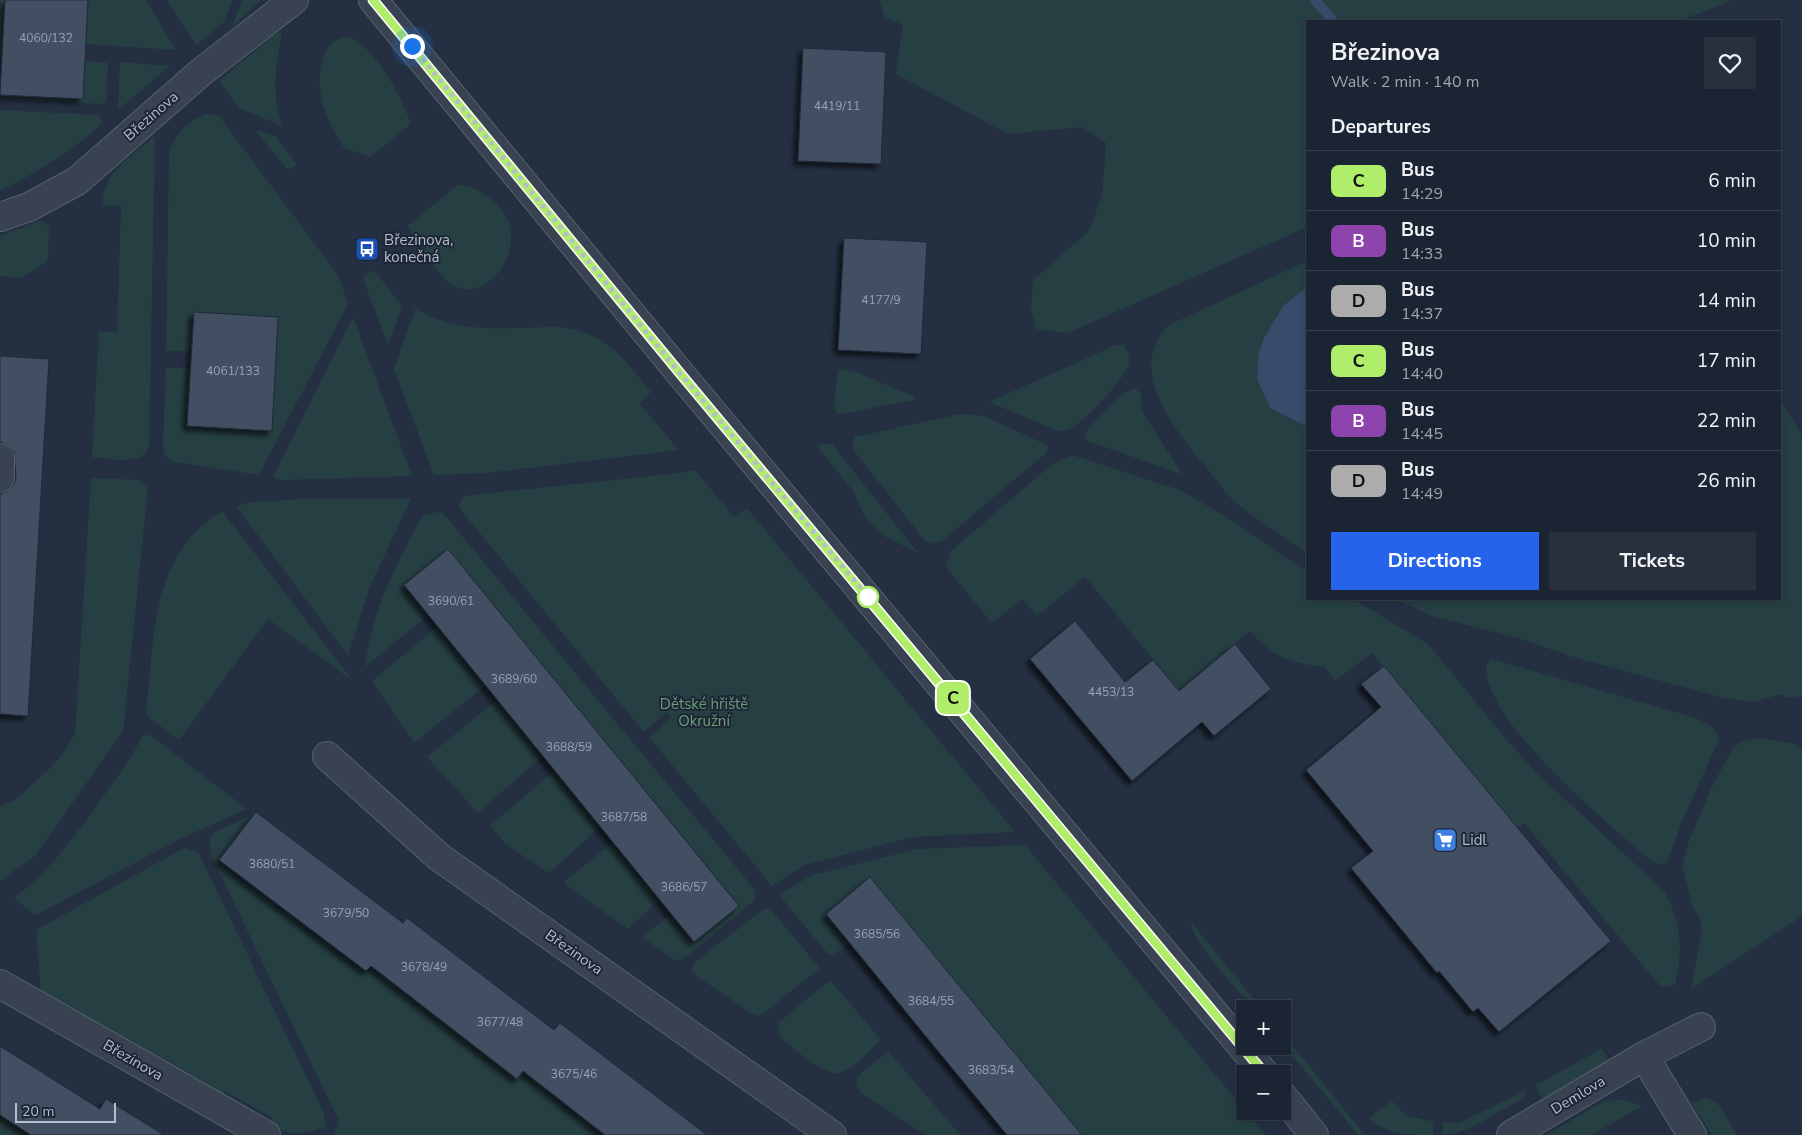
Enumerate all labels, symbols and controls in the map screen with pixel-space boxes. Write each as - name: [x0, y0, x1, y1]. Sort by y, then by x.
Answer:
- house number: 4060/132: [19, 30, 73, 46]
- your location: [400, 34, 425, 59]
- text: Březinova: [1331, 36, 1440, 68]
- button: heart: [1704, 37, 1756, 89]
- text: Walk · 2 min · 140 m: [1331, 71, 1479, 93]
- street label: Březinova: [120, 87, 182, 145]
- house number: 4419/11: [814, 98, 860, 114]
- text: Departures: [1331, 114, 1431, 140]
- text: Bus: [1401, 157, 1434, 183]
- text: 6 min: [1708, 168, 1756, 194]
- text: C: [1352, 169, 1365, 193]
- text: 14:29: [1401, 183, 1443, 205]
- text: Bus: [1401, 217, 1434, 243]
- text: 10 min: [1697, 228, 1756, 254]
- text: B: [1352, 229, 1365, 253]
- place label: Březinova, konečná: [384, 230, 453, 267]
- bus stop icon: Březinova, konečná: [354, 236, 380, 262]
- text: 14:33: [1401, 243, 1443, 265]
- text: Bus: [1401, 277, 1434, 303]
- text: 14 min: [1697, 288, 1756, 314]
- text: D: [1352, 289, 1365, 313]
- house number: 4177/9: [861, 292, 901, 308]
- text: 14:37: [1401, 303, 1443, 325]
- text: Bus: [1401, 337, 1434, 363]
- text: 17 min: [1697, 348, 1756, 374]
- text: C: [1352, 349, 1365, 373]
- house number: 4061/133: [206, 363, 260, 379]
- text: 14:40: [1401, 363, 1443, 385]
- text: Bus: [1401, 397, 1434, 423]
- text: 22 min: [1697, 408, 1756, 434]
- text: B: [1352, 409, 1365, 433]
- text: 14:45: [1401, 423, 1443, 445]
- text: Bus: [1401, 457, 1434, 483]
- text: 26 min: [1697, 468, 1756, 494]
- text: D: [1352, 469, 1365, 493]
- text: 14:49: [1401, 483, 1443, 505]
- button: Directions: [1331, 532, 1539, 590]
- button: Tickets: [1549, 532, 1756, 590]
- unlabelled marker: [857, 586, 879, 608]
- house number: 3690/61: [428, 593, 474, 609]
- house number: 3689/60: [491, 671, 537, 687]
- line badge: C: [937, 682, 969, 714]
- house number: 4453/13: [1088, 684, 1134, 700]
- text: C: [947, 686, 959, 710]
- park label: Dětské hřiště Okružní: [660, 694, 748, 731]
- house number: 3688/59: [546, 739, 592, 755]
- house number: 3687/58: [601, 809, 647, 825]
- supermarket icon: Lidl: [1432, 827, 1458, 853]
- place label: Lidl: [1462, 830, 1487, 850]
- house number: 3680/51: [249, 856, 295, 872]
- house number: 3686/57: [661, 879, 707, 895]
- house number: 3679/50: [323, 905, 369, 921]
- street label: Březinova: [541, 925, 607, 979]
- house number: 3685/56: [854, 926, 900, 942]
- house number: 3678/49: [401, 959, 447, 975]
- house number: 3684/55: [908, 993, 954, 1009]
- map controls: [1236, 1000, 1291, 1120]
- button: +: [1236, 1000, 1291, 1055]
- house number: 3677/48: [477, 1014, 523, 1030]
- street label: Březinova: [99, 1035, 167, 1085]
- house number: 3683/54: [968, 1062, 1014, 1078]
- button: −: [1236, 1065, 1291, 1120]
- house number: 3675/46: [551, 1066, 597, 1082]
- street label: Demlova: [1547, 1071, 1609, 1119]
- scale bar: [15, 1100, 116, 1123]
- text: 20 m: [22, 1102, 54, 1121]

